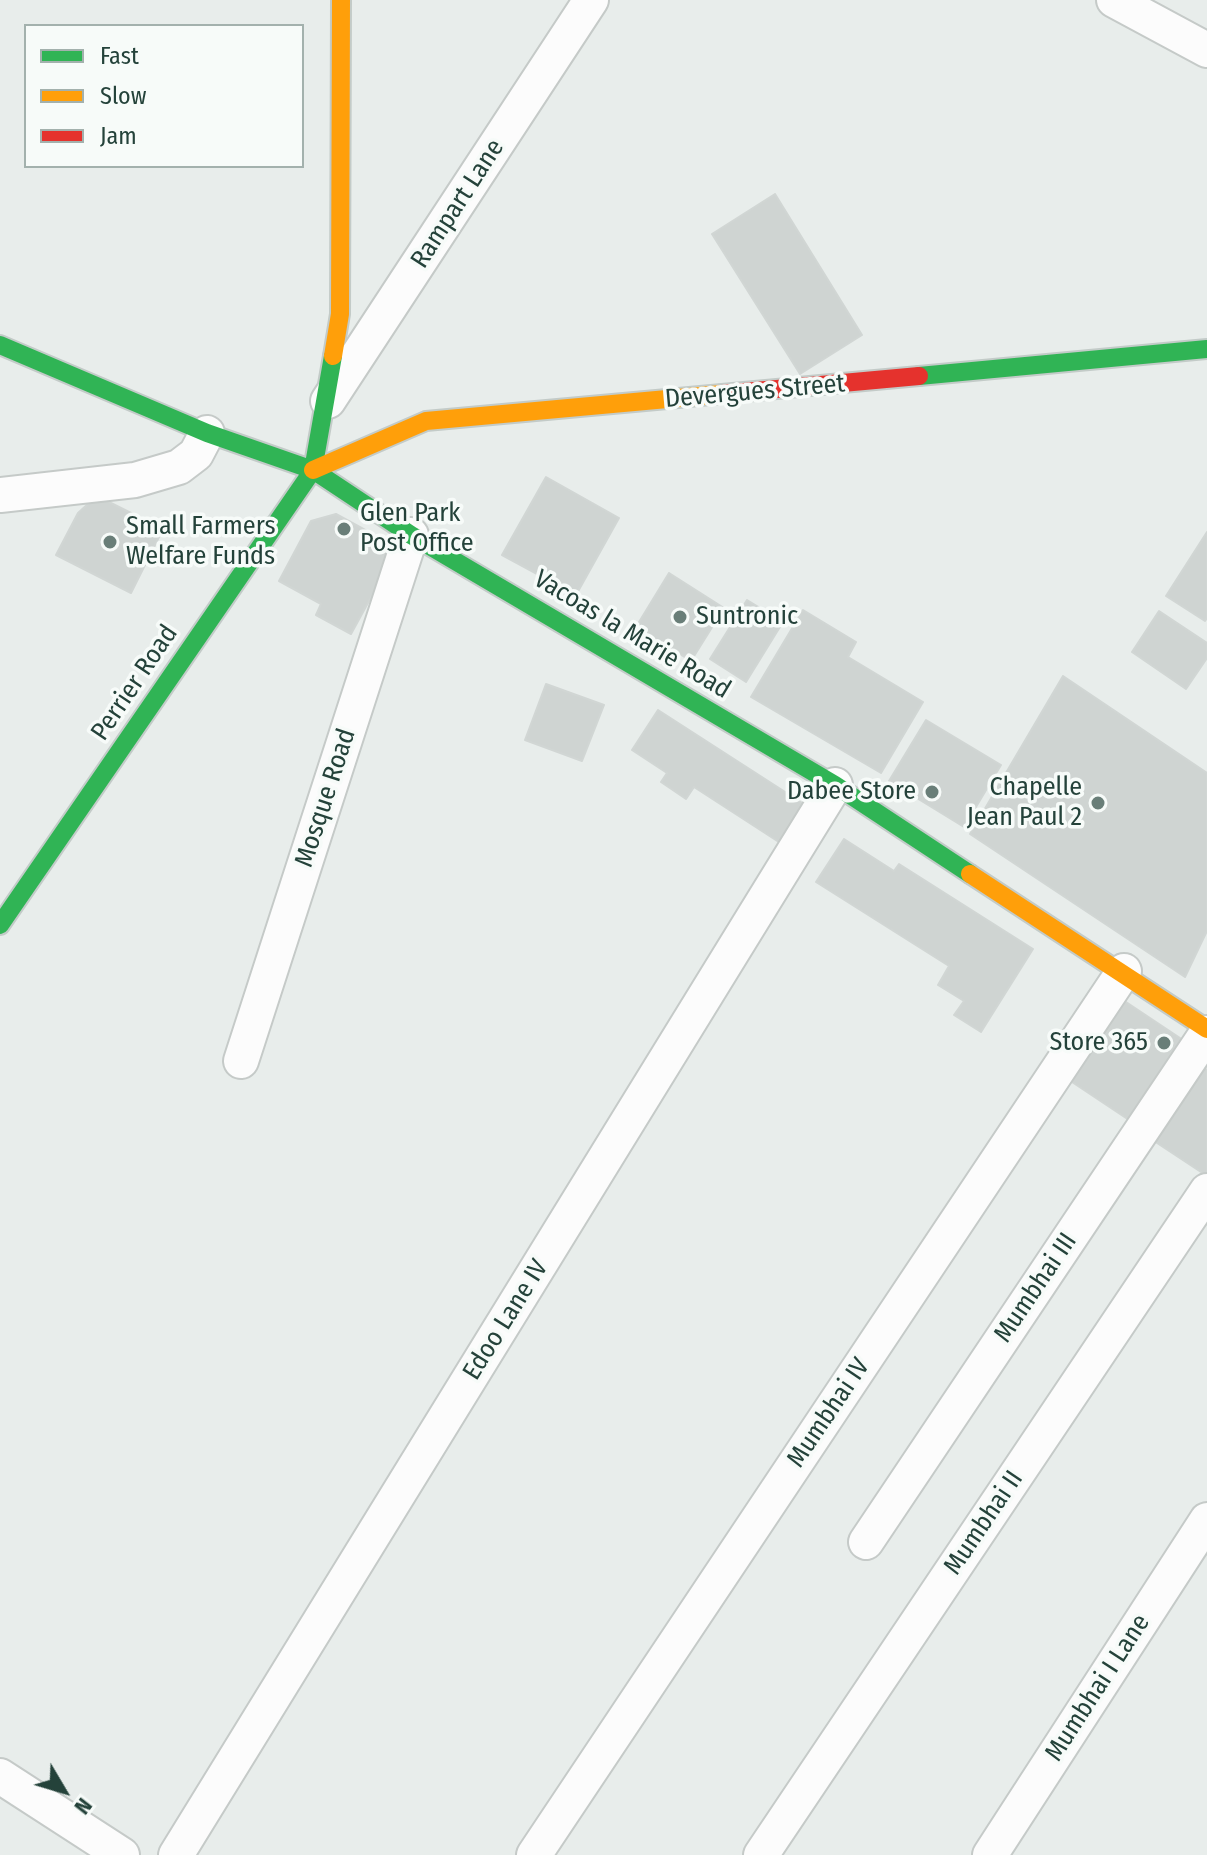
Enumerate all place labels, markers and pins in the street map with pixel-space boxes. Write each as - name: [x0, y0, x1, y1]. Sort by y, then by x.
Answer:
- place label: Glen Park Post Office: [360, 498, 474, 560]
- place label: Small Farmers Welfare Funds: [126, 511, 275, 572]
- marker: Glen Park Post Office: [335, 520, 353, 538]
- marker: Small Farmers Welfare Funds: [101, 533, 119, 551]
- place label: Suntronic: [696, 601, 798, 633]
- marker: Suntronic: [671, 608, 689, 626]
- place label: Chapelle Jean Paul 2: [967, 772, 1082, 834]
- place label: Dabee Store: [787, 776, 916, 808]
- marker: Dabee Store: [923, 783, 941, 801]
- marker: Chapelle Jean Paul 2: [1089, 794, 1107, 812]
- place label: Store 365: [1050, 1027, 1148, 1059]
- marker: Store 365: [1155, 1034, 1173, 1052]

